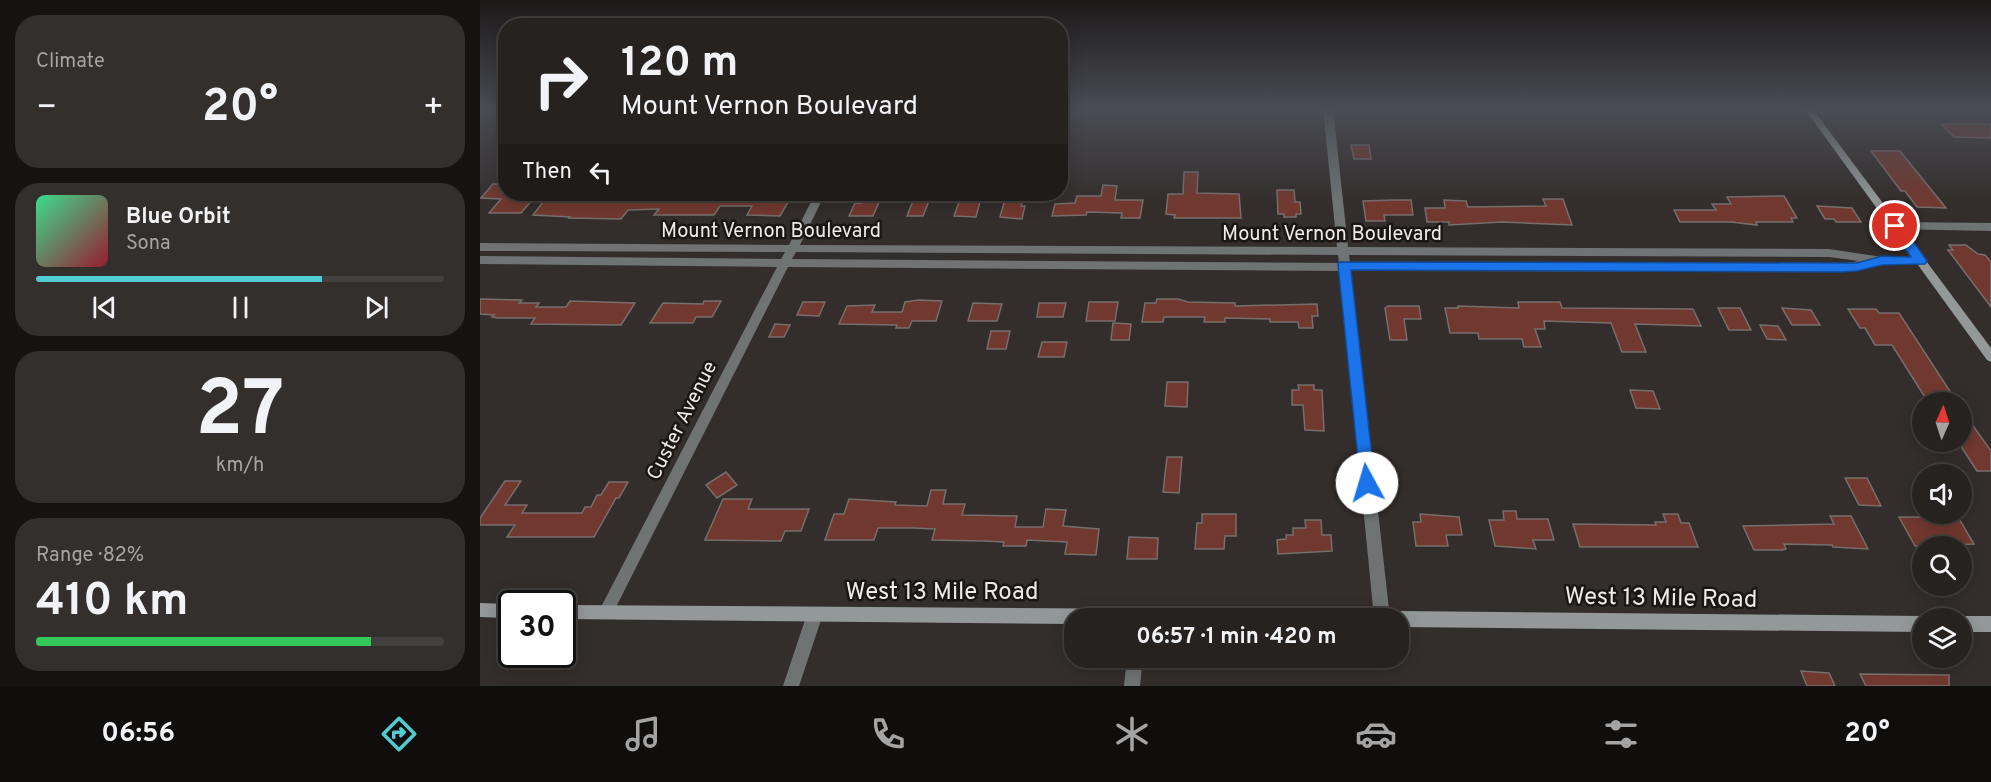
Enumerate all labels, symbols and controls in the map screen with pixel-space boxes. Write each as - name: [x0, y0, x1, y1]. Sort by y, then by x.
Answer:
- text: 120 m: [621, 38, 738, 91]
- icon: right: [522, 42, 600, 120]
- text: Climate: [36, 49, 105, 75]
- text: 20°: [202, 80, 278, 137]
- text: −: [36, 88, 57, 130]
- text: +: [423, 88, 444, 130]
- text: Mount Vernon Boulevard: [621, 90, 918, 124]
- icon: left: [584, 156, 617, 189]
- text: Then: [522, 159, 572, 186]
- pin: [1869, 200, 1920, 251]
- text: Blue Orbit: [126, 204, 231, 231]
- icon: arrive: [1878, 209, 1911, 242]
- street label: Mount Vernon Boulevard: [661, 219, 881, 245]
- street label: Mount Vernon Boulevard: [1222, 222, 1442, 248]
- text: Sona: [126, 231, 171, 257]
- icon: previous: [88, 291, 121, 324]
- icon: pause: [224, 291, 257, 324]
- icon: next: [360, 291, 393, 324]
- street label: Custer Avenue: [642, 357, 724, 485]
- text: 27: [196, 364, 284, 463]
- north arrow: [1912, 392, 1972, 452]
- map controls: [1912, 392, 1972, 668]
- position arrow: [1335, 451, 1399, 515]
- text: km/h: [216, 453, 264, 479]
- button: sound: [1912, 464, 1972, 524]
- button: search: [1912, 536, 1972, 596]
- text: Range · 82%: [36, 543, 144, 569]
- text: 410 km: [36, 574, 188, 631]
- street label: West 13 Mile Road: [846, 578, 1038, 608]
- street label: West 13 Mile Road: [1564, 582, 1758, 616]
- speed limit sign: 30: [498, 590, 576, 668]
- button: layers: [1912, 608, 1972, 668]
- text: 06:57 · 1 min · 420 m: [1136, 624, 1337, 651]
- icon: directions: [378, 713, 420, 755]
- icon: music: [622, 713, 664, 755]
- icon: phone: [867, 713, 909, 755]
- icon: climate: [1111, 713, 1153, 755]
- icon: car: [1355, 713, 1397, 755]
- icon: filters: [1600, 713, 1642, 755]
- text: 06:56: [101, 717, 175, 751]
- text: 20°: [1844, 717, 1890, 751]

